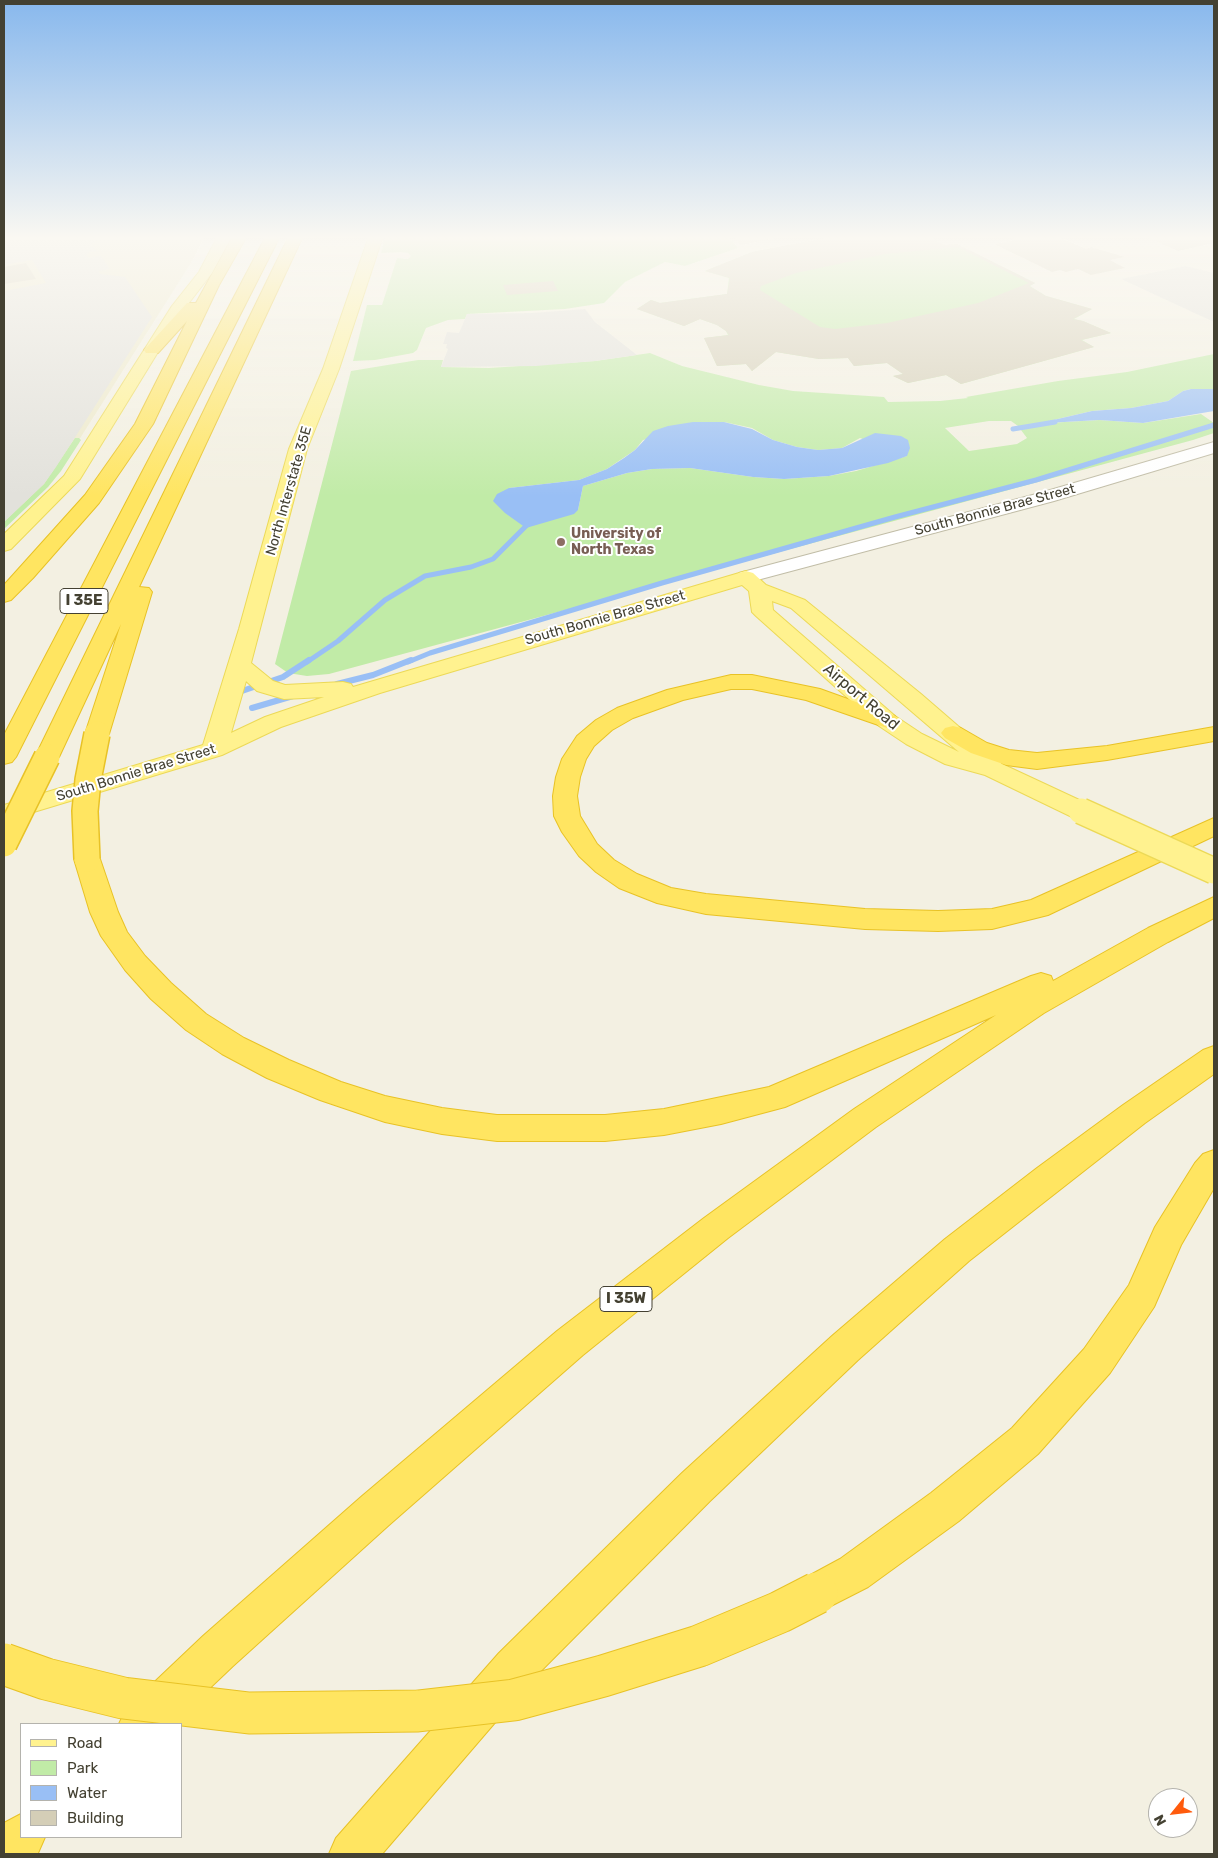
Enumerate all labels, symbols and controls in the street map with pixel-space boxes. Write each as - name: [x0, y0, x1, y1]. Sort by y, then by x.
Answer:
- street label: North Interstate 35E: [263, 424, 315, 558]
- street label: South Bonnie Brae Street: [913, 480, 1077, 540]
- place label: University of North Texas: [571, 526, 661, 558]
- marker: University of North Texas: [555, 536, 567, 548]
- street label: South Bonnie Brae Street: [523, 587, 687, 649]
- road number: I 35E: [60, 588, 108, 614]
- street label: Airport Road: [819, 660, 903, 734]
- street label: South Bonnie Brae Street: [54, 741, 218, 805]
- road number: I 35W: [600, 1286, 652, 1312]
- legend: [20, 1723, 182, 1838]
- text: Road: [67, 1734, 103, 1752]
- text: Park: [67, 1759, 98, 1777]
- text: Water: [67, 1784, 107, 1802]
- north arrow: [1148, 1788, 1198, 1838]
- text: Building: [67, 1809, 124, 1827]
- text: N: [1150, 1812, 1170, 1829]

